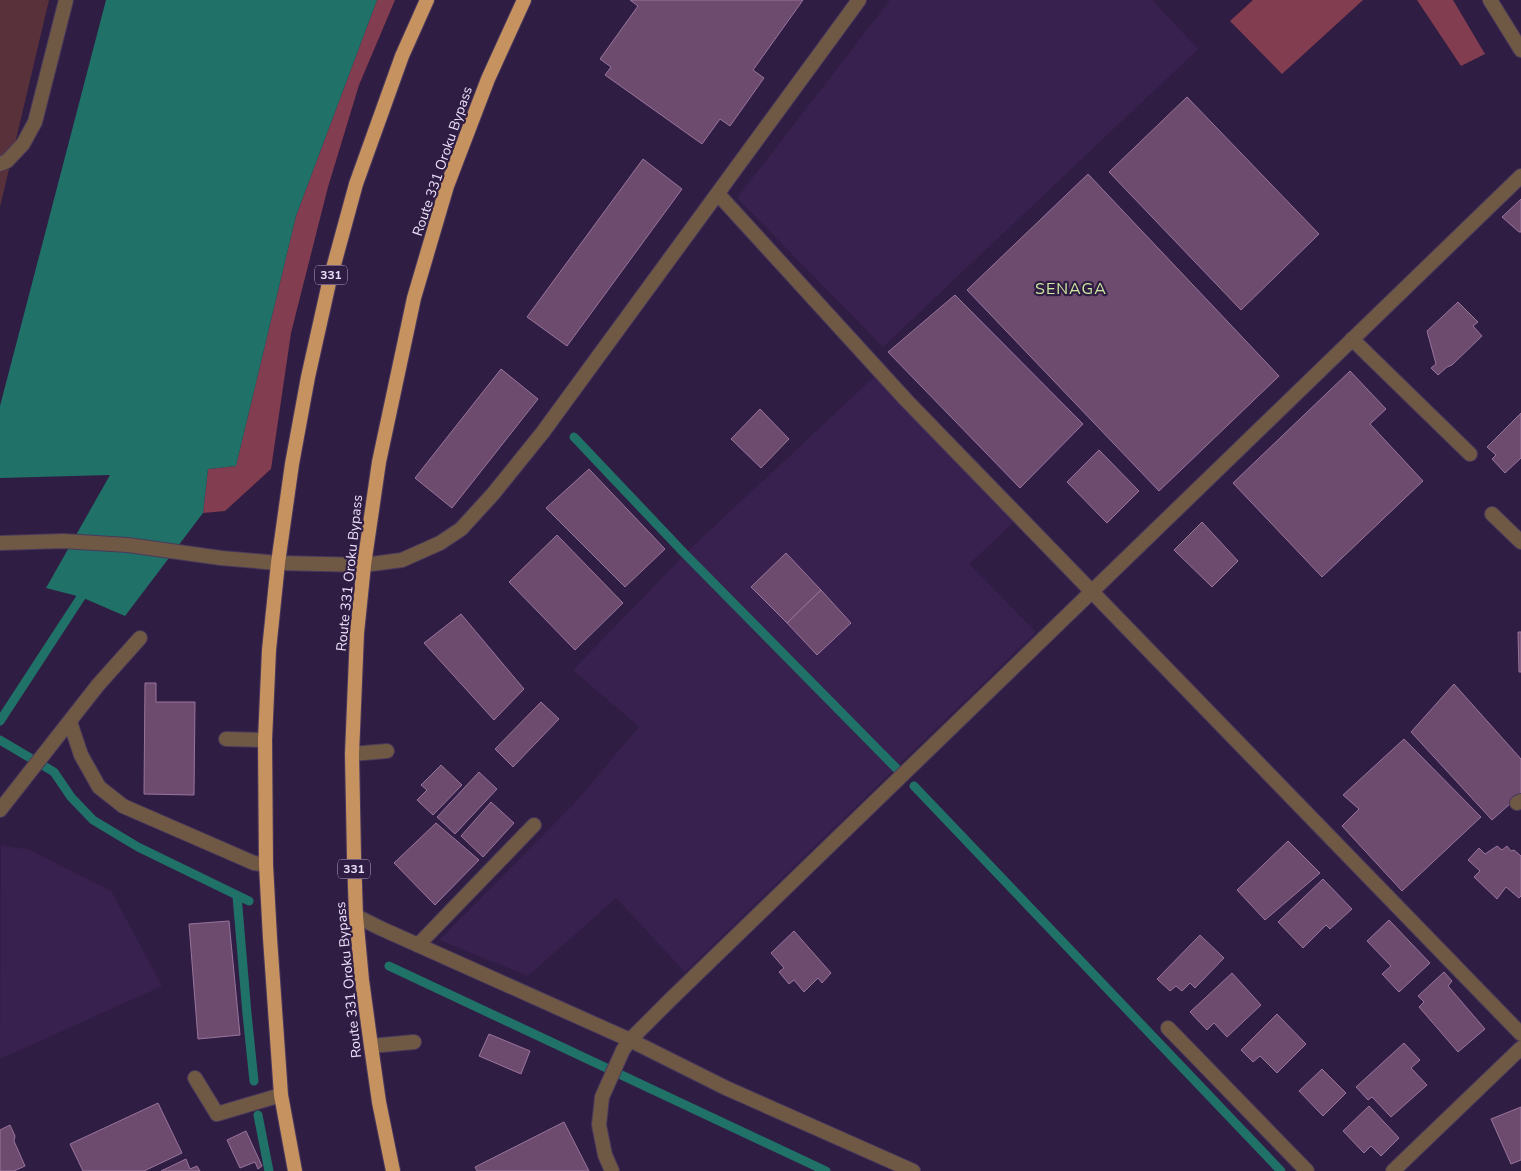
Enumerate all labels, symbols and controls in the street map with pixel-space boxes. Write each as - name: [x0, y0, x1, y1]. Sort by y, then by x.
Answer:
- street label: Route 331 Oroku Bypass: [408, 84, 477, 239]
- road number: 331: [315, 266, 347, 284]
- district label: SENAGA: [1035, 278, 1107, 300]
- street label: Route 331 Oroku Bypass: [332, 494, 367, 652]
- road number: 331: [338, 860, 370, 879]
- street label: Route 331 Oroku Bypass: [331, 901, 366, 1059]

